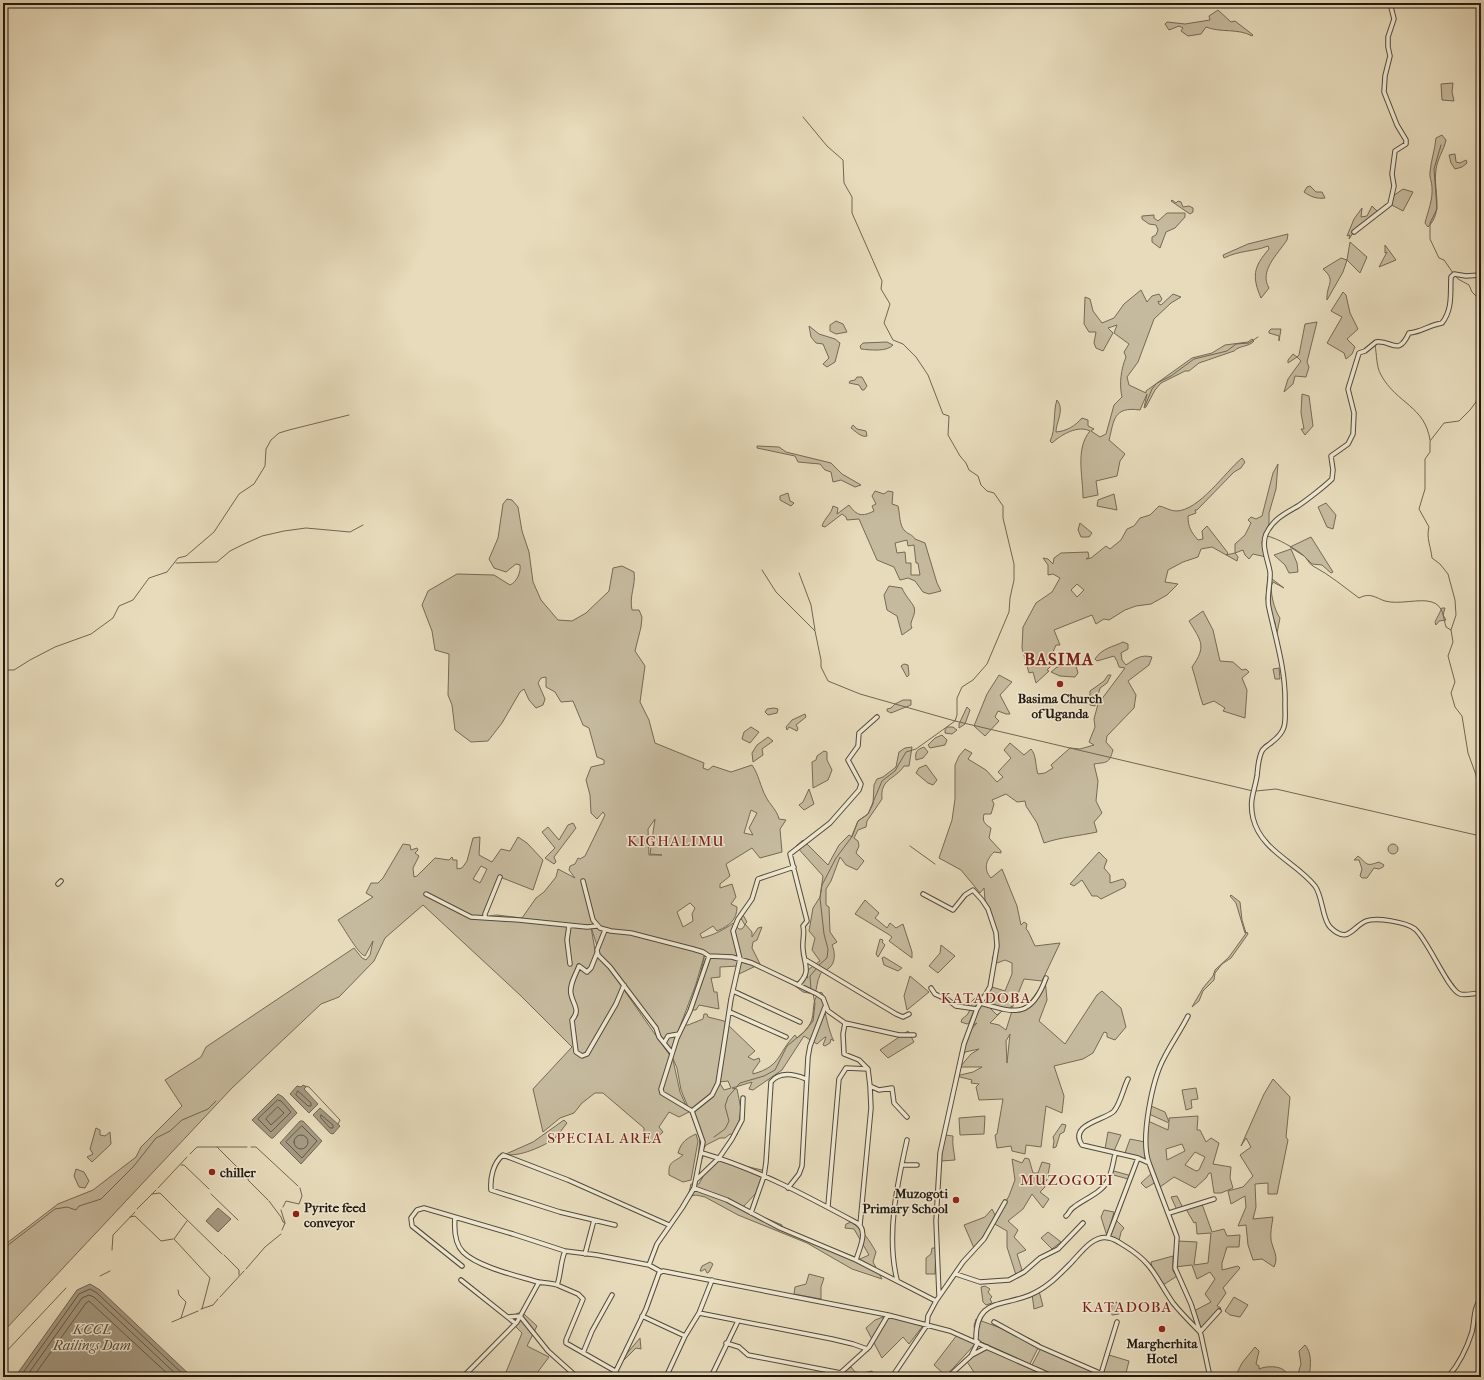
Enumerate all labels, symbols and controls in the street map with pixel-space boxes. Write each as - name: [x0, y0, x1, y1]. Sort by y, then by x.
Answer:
- district label: BASIMA: [1024, 649, 1094, 669]
- marker: Basima Church of Uganda: [1055, 679, 1065, 689]
- place label: Basima Church of Uganda: [1018, 691, 1103, 722]
- district label: KIGHALIMU: [627, 832, 725, 850]
- district label: KATADOBA: [941, 989, 1031, 1007]
- district label: SPECIAL AREA: [547, 1129, 663, 1147]
- place label: chiller: [220, 1165, 256, 1180]
- marker: chiller: [207, 1167, 217, 1177]
- district label: MUZOGOTI: [1020, 1171, 1114, 1189]
- place label: Muzogoti Primary School: [862, 1186, 948, 1217]
- marker: Muzogoti Primary School: [951, 1195, 961, 1205]
- place label: Pyrite feed conveyor: [304, 1200, 367, 1231]
- marker: Pyrite feed conveyor: [291, 1209, 301, 1219]
- district label: KATADOBA: [1082, 1298, 1172, 1316]
- water label: KCCL Railings Dam: [52, 1321, 131, 1354]
- marker: Margherhita Hotel: [1157, 1324, 1167, 1334]
- place label: Margherhita Hotel: [1125, 1336, 1199, 1366]

